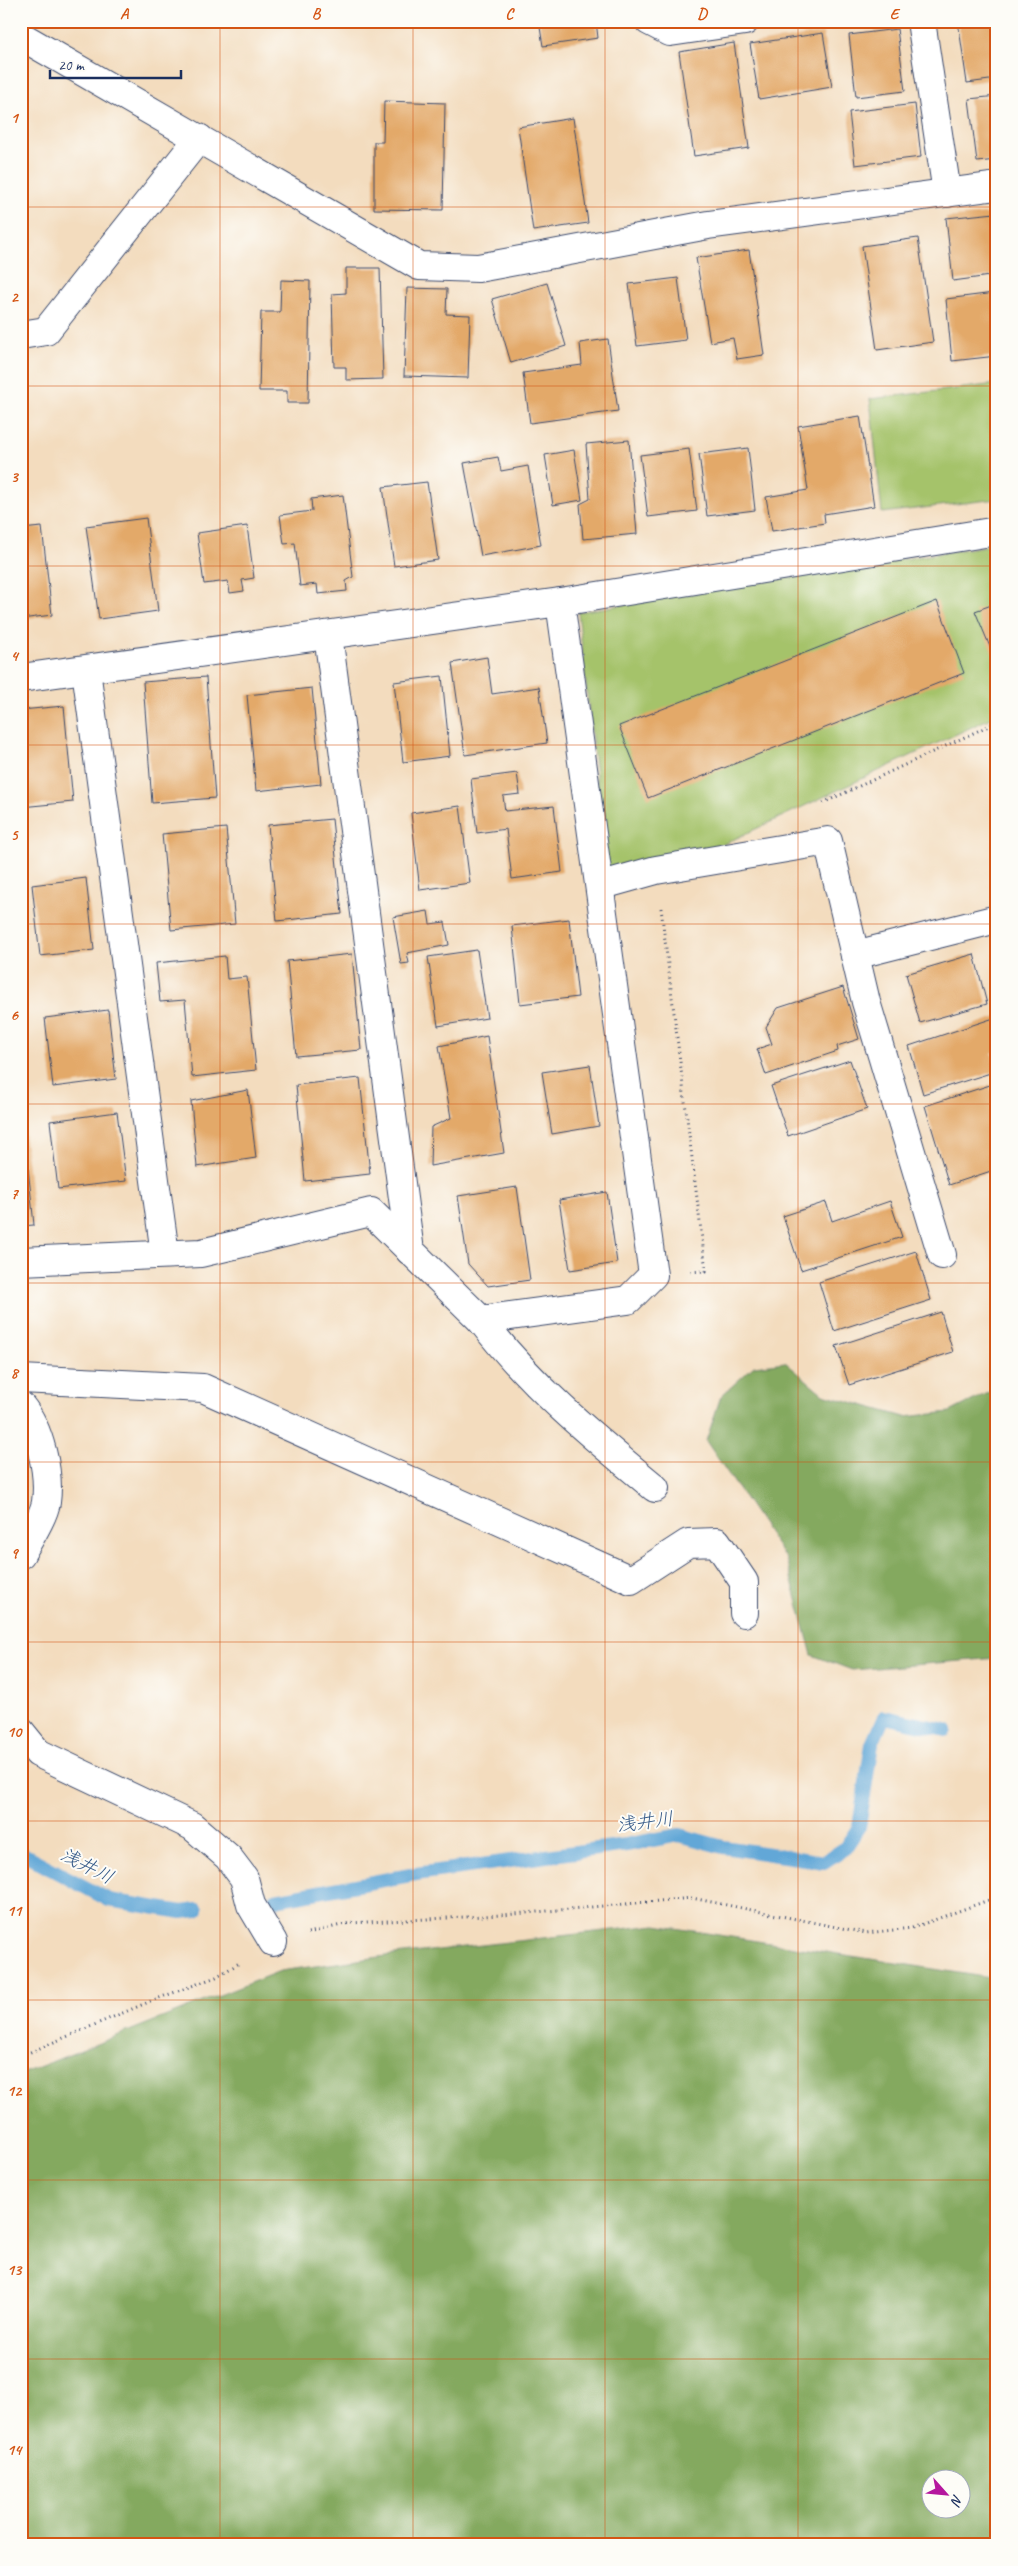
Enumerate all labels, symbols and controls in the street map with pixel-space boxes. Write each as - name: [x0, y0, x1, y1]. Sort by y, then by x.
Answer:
- text: A: [120, 4, 130, 24]
- text: B: [312, 4, 322, 24]
- text: C: [505, 4, 515, 24]
- text: D: [697, 4, 708, 24]
- text: E: [890, 4, 901, 24]
- scale bar: [50, 48, 181, 80]
- text: 20 m: [58, 56, 85, 75]
- text: 1: [10, 108, 19, 128]
- text: 2: [10, 287, 19, 307]
- text: 3: [10, 467, 19, 487]
- text: 4: [10, 646, 19, 666]
- text: 5: [11, 825, 20, 845]
- text: 6: [10, 1005, 19, 1025]
- text: 7: [10, 1184, 19, 1204]
- text: 8: [10, 1363, 19, 1383]
- text: 9: [10, 1543, 19, 1563]
- text: 10: [7, 1722, 23, 1742]
- water label: 浅井川: [615, 1807, 675, 1837]
- water label: 浅井川: [56, 1842, 118, 1890]
- text: 11: [7, 1901, 23, 1921]
- text: 12: [7, 2081, 23, 2101]
- text: 13: [7, 2260, 23, 2280]
- text: 14: [7, 2440, 23, 2460]
- north arrow: [920, 2468, 970, 2518]
- text: N: [947, 2492, 967, 2509]

